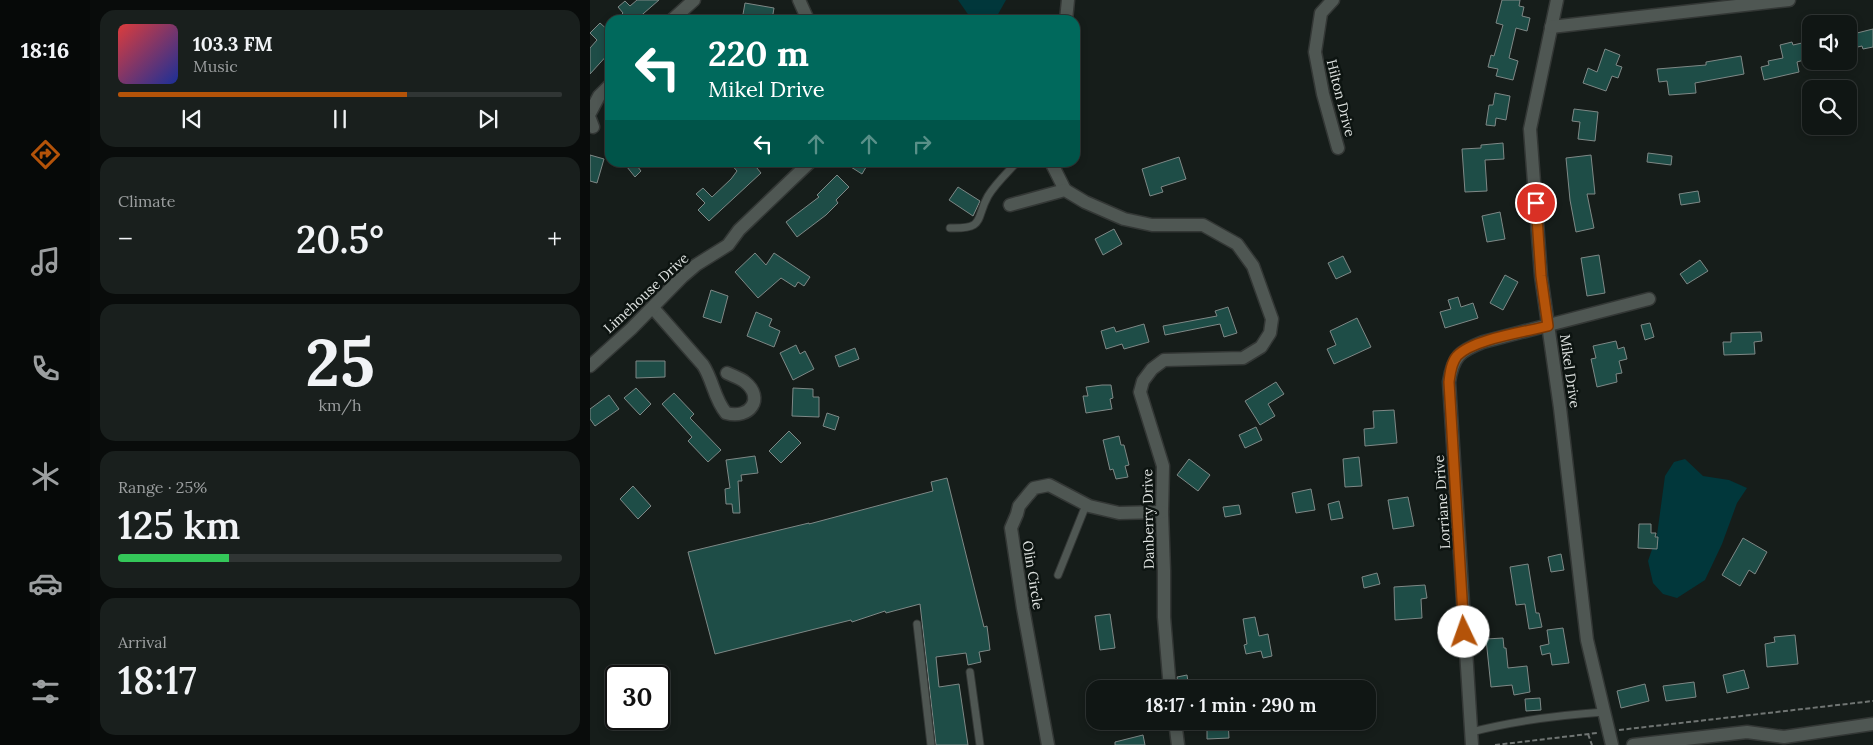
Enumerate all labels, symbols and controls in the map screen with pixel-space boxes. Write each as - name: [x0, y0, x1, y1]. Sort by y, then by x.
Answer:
- map controls: [1802, 15, 1857, 135]
- button: sound: [1802, 15, 1857, 70]
- text: 220 m: [708, 31, 809, 76]
- text: 103.3 FM: [193, 32, 273, 56]
- icon: left: [625, 35, 690, 100]
- text: 18:16: [21, 36, 69, 64]
- text: Music: [193, 56, 238, 76]
- street label: Hilton Drive: [1323, 57, 1359, 139]
- text: Mikel Drive: [708, 75, 825, 103]
- button: search: [1802, 80, 1857, 135]
- icon: previous: [178, 105, 206, 133]
- icon: pause: [326, 105, 354, 133]
- icon: next: [474, 105, 502, 133]
- icon: left: [749, 130, 777, 158]
- icon: ahead: [802, 130, 830, 158]
- icon: ahead: [855, 130, 883, 158]
- icon: right: [908, 130, 936, 158]
- icon: directions: [28, 137, 63, 172]
- pin: [1515, 182, 1557, 224]
- icon: arrive: [1522, 189, 1550, 217]
- text: Climate: [118, 191, 175, 211]
- text: 20.5°: [296, 215, 384, 263]
- text: −: [118, 221, 133, 257]
- text: +: [547, 221, 562, 257]
- icon: music: [28, 244, 63, 279]
- street label: Limehouse Drive: [600, 249, 693, 337]
- text: 25: [305, 321, 375, 404]
- street label: Mikel Drive: [1556, 333, 1584, 409]
- icon: phone: [28, 351, 63, 386]
- text: km/h: [318, 395, 362, 415]
- street label: Lorriane Drive: [1430, 454, 1454, 550]
- icon: climate: [28, 459, 63, 494]
- street label: Danberry Drive: [1138, 468, 1158, 569]
- text: Range · 25%: [118, 477, 207, 497]
- text: 125 km: [118, 501, 240, 549]
- street label: Olin Circle: [1019, 539, 1047, 611]
- icon: car: [28, 566, 63, 601]
- position arrow: [1437, 605, 1489, 657]
- text: Arrival: [118, 632, 167, 652]
- text: 18:17: [118, 656, 197, 704]
- speed limit sign: 30: [605, 665, 670, 730]
- icon: filters: [28, 674, 63, 709]
- text: 18:17 · 1 min · 290 m: [1145, 693, 1317, 717]

